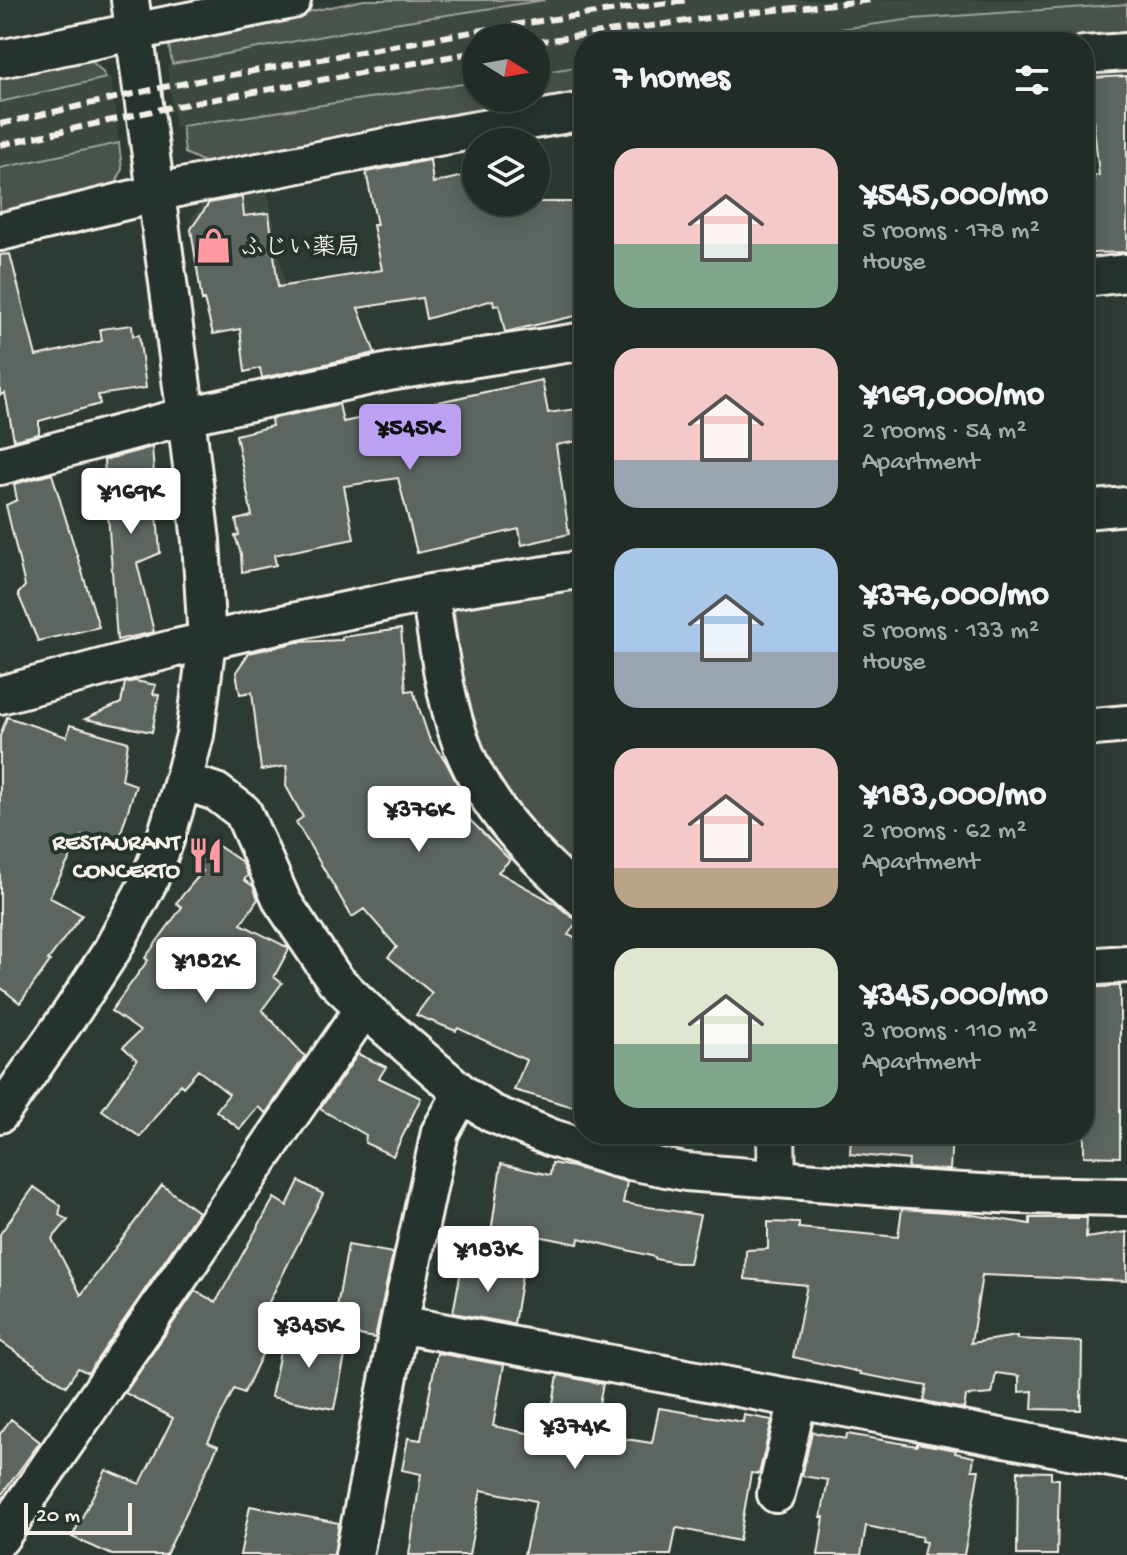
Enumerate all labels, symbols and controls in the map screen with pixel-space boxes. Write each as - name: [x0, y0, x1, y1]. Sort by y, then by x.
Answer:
- north arrow: [462, 24, 550, 112]
- map controls: [462, 24, 550, 216]
- icon: filters: [1010, 58, 1054, 102]
- text: 7 homes: [614, 60, 730, 100]
- button: layers: [462, 128, 550, 216]
- text: ¥545,000/mo: [862, 177, 1048, 217]
- icon: home: [678, 180, 774, 276]
- text: 5 rooms · 178 m²: [862, 217, 1040, 248]
- shop icon: ふじい薬局: [195, 227, 233, 265]
- place label: ふじい薬局: [240, 234, 360, 264]
- text: House: [862, 248, 926, 279]
- text: ¥169,000/mo: [862, 377, 1044, 417]
- icon: home: [678, 380, 774, 476]
- pin: ¥545K: [354, 404, 466, 472]
- text: ¥545K: [377, 414, 443, 445]
- text: 2 rooms · 54 m²: [862, 417, 1027, 448]
- text: Apartment: [862, 448, 979, 479]
- pin: ¥169K: [75, 468, 187, 536]
- text: ¥169K: [99, 478, 163, 509]
- text: ¥376,000/mo: [862, 577, 1049, 617]
- icon: home: [678, 580, 774, 676]
- text: 5 rooms · 133 m²: [862, 617, 1039, 648]
- text: House: [862, 648, 926, 679]
- text: ¥183,000/mo: [862, 777, 1046, 817]
- icon: home: [678, 780, 774, 876]
- pin: ¥376K: [363, 786, 475, 854]
- text: ¥376K: [386, 796, 452, 827]
- text: 2 rooms · 62 m²: [862, 817, 1026, 848]
- place label: RESTAURANT CONCERTO: [51, 830, 182, 887]
- restaurant icon: RESTAURANT CONCERTO: [187, 836, 225, 874]
- text: Apartment: [862, 848, 979, 879]
- pin: ¥182K: [150, 937, 262, 1005]
- text: ¥182K: [174, 947, 238, 978]
- text: ¥345,000/mo: [862, 977, 1048, 1017]
- icon: home: [678, 980, 774, 1076]
- text: 3 rooms · 110 m²: [862, 1017, 1037, 1048]
- text: Apartment: [862, 1048, 979, 1079]
- pin: ¥183K: [432, 1226, 544, 1294]
- text: ¥183K: [456, 1236, 520, 1267]
- pin: ¥345K: [253, 1302, 365, 1370]
- text: ¥345K: [276, 1312, 342, 1343]
- pin: ¥374K: [519, 1403, 631, 1471]
- text: ¥374K: [542, 1413, 608, 1444]
- scale bar: [24, 1499, 132, 1535]
- text: 20 m: [36, 1504, 80, 1530]

